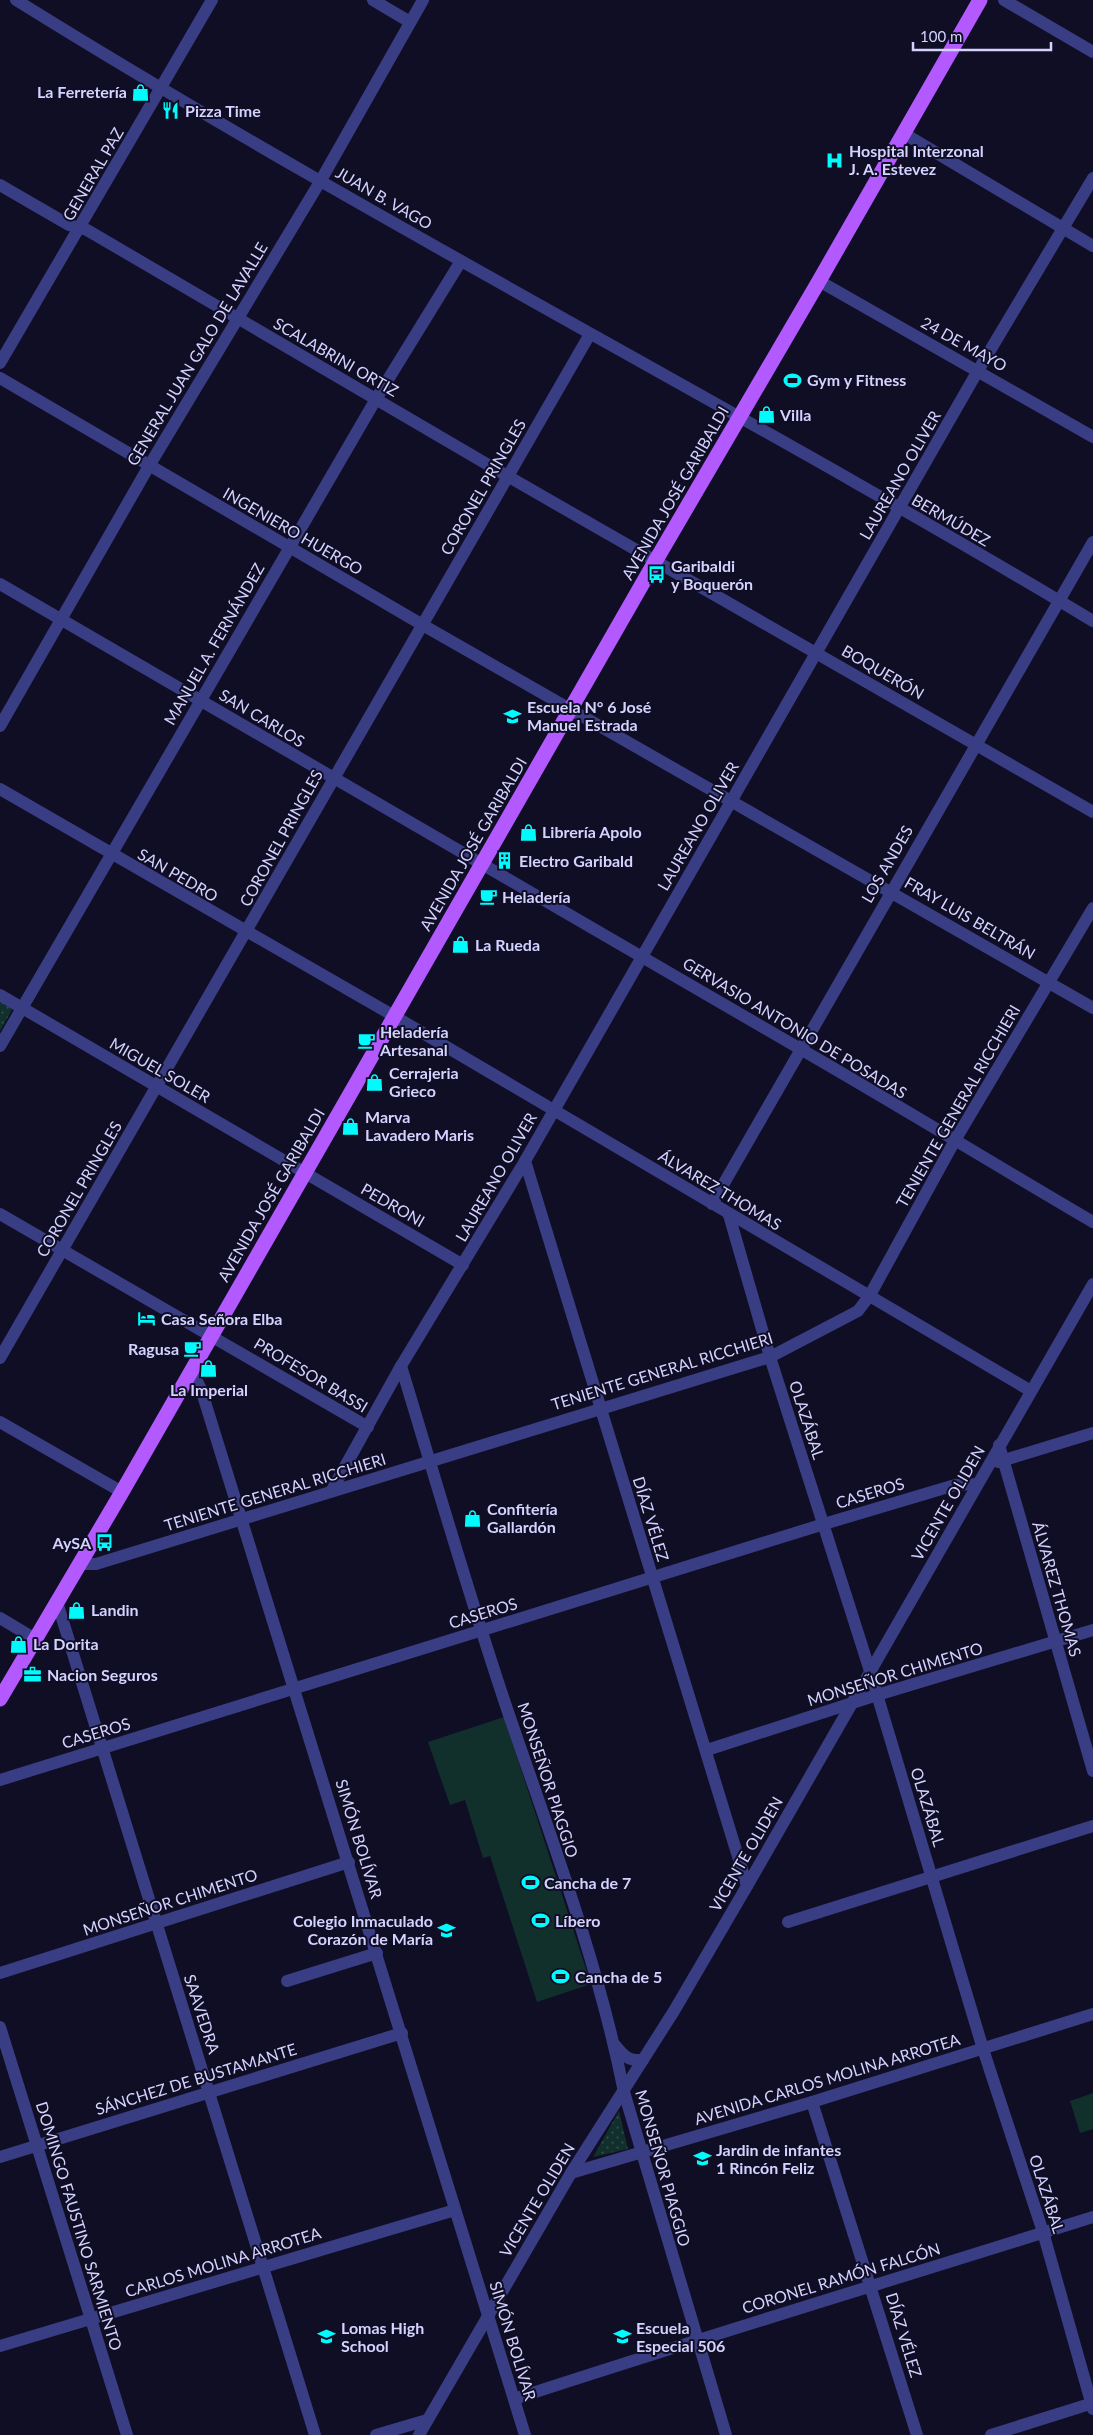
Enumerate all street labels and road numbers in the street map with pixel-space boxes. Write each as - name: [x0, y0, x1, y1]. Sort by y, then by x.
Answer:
- street label: GENERAL PAZ: [58, 123, 127, 224]
- street label: JUAN B. VAGO: [333, 162, 436, 233]
- street label: GENERAL JUAN GALO DE LAVALLE: [122, 239, 271, 469]
- street label: 24 DE MAYO: [918, 312, 1011, 375]
- street label: SCALABRINI ORTIZ: [270, 313, 402, 400]
- street label: AVENIDA JOSÉ GARIBALDI: [617, 403, 732, 583]
- street label: LAUREANO OLIVER: [855, 407, 944, 542]
- street label: CORONEL PRINGLES: [436, 416, 529, 558]
- street label: INGENIERO HUERGO: [220, 483, 367, 578]
- street label: BERMÚDEZ: [909, 490, 994, 550]
- street label: MANUEL A. FERNÁNDEZ: [159, 559, 268, 728]
- street label: BOQUERÓN: [839, 640, 928, 703]
- street label: SAN CARLOS: [216, 685, 308, 751]
- street label: AVENIDA JOSÉ GARIBALDI: [415, 754, 530, 934]
- street label: LAUREANO OLIVER: [653, 758, 742, 893]
- street label: CORONEL PRINGLES: [235, 766, 326, 909]
- street label: LOS ANDES: [857, 822, 916, 906]
- street label: SAN PEDRO: [135, 844, 222, 905]
- street label: FRAY LUIS BELTRÁN: [901, 872, 1039, 963]
- street label: GERVASIO ANTONIO DE POSADAS: [680, 953, 911, 1102]
- street label: TENIENTE GENERAL RICCHIERI: [892, 1001, 1023, 1210]
- street label: MIGUEL SOLER: [107, 1033, 214, 1106]
- street label: AVENIDA JOSÉ GARIBALDI: [213, 1105, 328, 1285]
- street label: LAUREANO OLIVER: [451, 1109, 540, 1244]
- street label: CORONEL PRINGLES: [32, 1118, 125, 1260]
- street label: ÁLVAREZ THOMAS: [655, 1145, 785, 1234]
- street label: PEDRONI: [358, 1179, 429, 1230]
- street label: TENIENTE GENERAL RICCHIERI: [549, 1328, 775, 1413]
- street label: PROFESOR BASSI: [251, 1333, 371, 1416]
- street label: OLAZÁBAL: [786, 1378, 829, 1462]
- street label: VICENTE OLIDEN: [907, 1442, 988, 1564]
- street label: TENIENTE GENERAL RICCHIERI: [162, 1449, 388, 1534]
- street label: CASEROS: [833, 1473, 907, 1512]
- street label: DÍAZ VÉLEZ: [630, 1474, 674, 1564]
- street label: ÁLVAREZ THOMAS: [1029, 1519, 1086, 1659]
- street label: CASEROS: [446, 1593, 520, 1632]
- street label: MONSEÑOR CHIMENTO: [805, 1638, 985, 1709]
- street label: MONSEÑOR PIAGGIO: [514, 1700, 583, 1860]
- street label: CASEROS: [59, 1713, 133, 1752]
- street label: OLAZÁBAL: [907, 1765, 949, 1849]
- street label: SIMÓN BOLÍVAR: [332, 1777, 387, 1901]
- street label: VICENTE OLIDEN: [705, 1793, 786, 1915]
- street label: MONSEÑOR CHIMENTO: [80, 1864, 260, 1939]
- street label: SAAVEDRA: [181, 1972, 224, 2056]
- street label: AVENIDA CARLOS MOLINA ARROTEA: [692, 2029, 962, 2128]
- street label: SÁNCHEZ DE BUSTAMANTE: [93, 2039, 299, 2118]
- street label: MONSEÑOR PIAGGIO: [632, 2087, 695, 2249]
- street label: DOMINGO FAUSTINO SARMIENTO: [33, 2099, 127, 2353]
- street label: VICENTE OLIDEN: [495, 2139, 578, 2260]
- street label: OLAZÁBAL: [1026, 2152, 1069, 2236]
- street label: CARLOS MOLINA ARROTEA: [123, 2223, 323, 2300]
- street label: CORONEL RAMÓN FALCÓN: [739, 2238, 942, 2317]
- street label: SIMÓN BOLÍVAR: [486, 2279, 541, 2403]
- street label: DÍAZ VÉLEZ: [883, 2290, 927, 2380]

